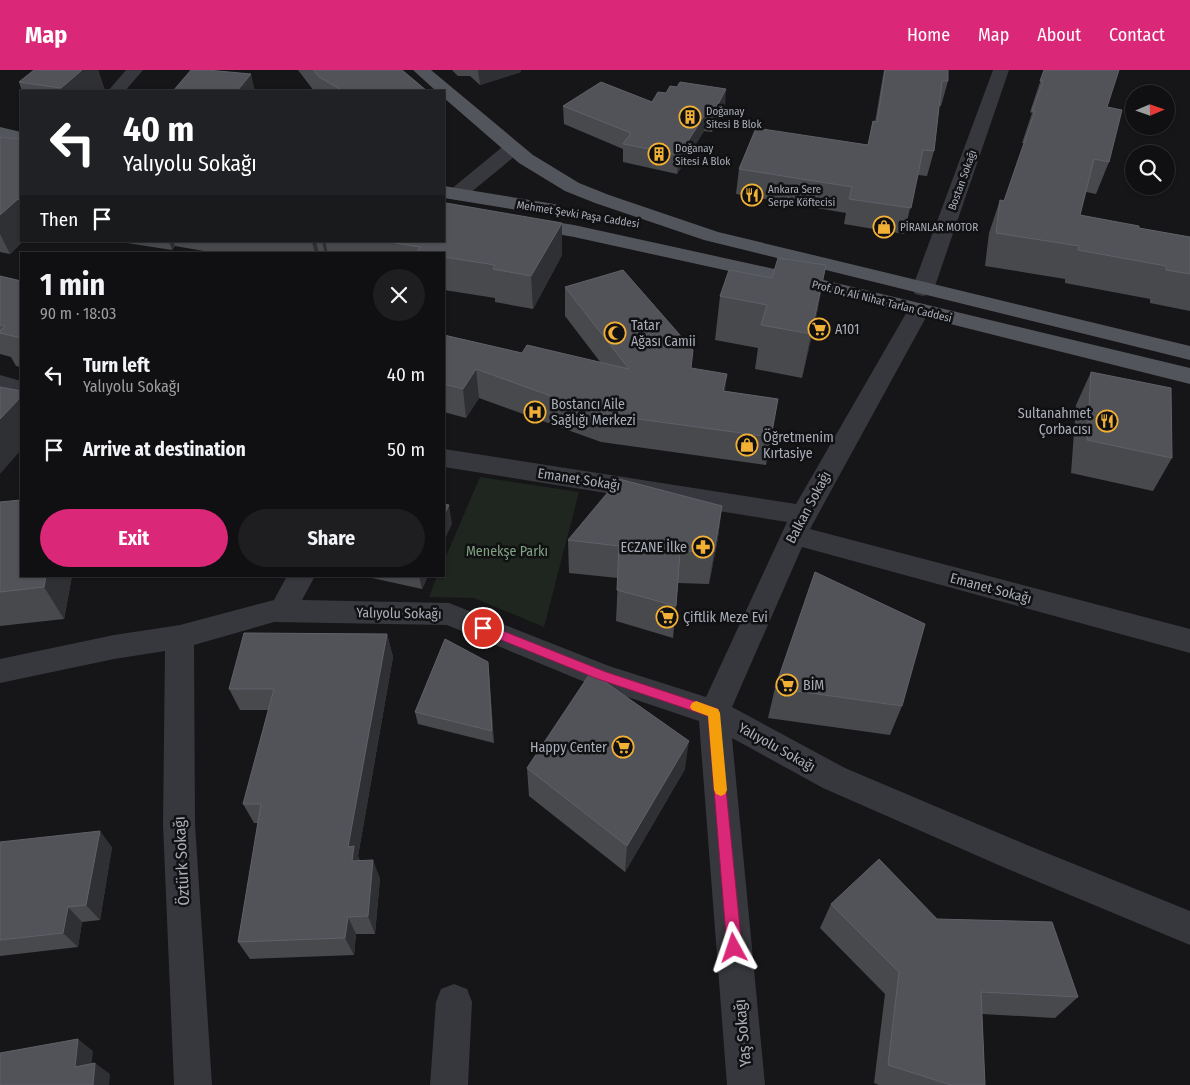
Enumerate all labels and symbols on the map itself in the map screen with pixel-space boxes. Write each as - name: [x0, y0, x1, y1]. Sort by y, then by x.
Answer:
- north arrow: [1125, 85, 1175, 135]
- building icon: Doğanay Sitesi B Blok: [678, 105, 702, 129]
- place label: Doğanay Sitesi B Blok: [706, 105, 762, 131]
- building icon: Doğanay Sitesi A Blok: [647, 142, 671, 166]
- place label: Doğanay Sitesi A Blok: [675, 142, 731, 168]
- street label: Bostan Sokağı: [946, 148, 979, 212]
- restaurant icon: Ankara Sere Serpe Köftecisi: [740, 183, 764, 207]
- place label: Ankara Sere Serpe Köftecisi: [768, 183, 835, 209]
- street label: Mehmet Şevki Paşa Caddesi: [516, 198, 640, 231]
- shop icon: PİRANLAR MOTOR: [872, 215, 896, 239]
- place label: PİRANLAR MOTOR: [900, 220, 978, 234]
- street label: Prof. Dr. Ali Nihat Tarlan Caddesi: [811, 278, 953, 325]
- place label: Tatar Ağası Camii: [631, 317, 696, 350]
- supermarket icon: A101: [807, 317, 831, 341]
- mosque icon: Tatar Ağası Camii: [603, 321, 627, 345]
- place label: A101: [835, 321, 860, 338]
- place label: Bostancı Aile Sağlığı Merkezi: [551, 396, 636, 429]
- hospital icon: Bostancı Aile Sağlığı Merkezi: [523, 400, 547, 424]
- place label: Sultanahmet Çorbacısı: [1018, 405, 1091, 438]
- restaurant icon: Sultanahmet Çorbacısı: [1095, 409, 1119, 433]
- place label: Öğretmenim Kırtasiye: [763, 428, 834, 462]
- shop icon: Öğretmenim Kırtasiye: [735, 433, 759, 457]
- street label: Emanet Sokağı: [536, 465, 622, 494]
- street label: Balkan Sokağı: [782, 468, 835, 546]
- pharmacy icon: ECZANE İlke: [691, 535, 715, 559]
- place label: ECZANE İlke: [621, 539, 687, 556]
- park label: Menekşe Parkı: [466, 543, 548, 560]
- street label: Emanet Sokağı: [948, 569, 1033, 608]
- street label: Yalıyolu Sokağı: [356, 604, 442, 623]
- supermarket icon: Çiftlik Meze Evi: [655, 605, 679, 629]
- pin: [462, 607, 504, 649]
- place label: Çiftlik Meze Evi: [683, 609, 768, 626]
- supermarket icon: BİM: [775, 673, 799, 697]
- place label: BİM: [803, 677, 824, 694]
- street label: Yalıyolu Sokağı: [735, 719, 818, 776]
- supermarket icon: Happy Center: [611, 735, 635, 759]
- place label: Happy Center: [530, 739, 607, 756]
- street label: Öztürk Sokağı: [170, 816, 193, 906]
- position arrow: [707, 921, 759, 973]
- street label: Yaş Sokağı: [730, 998, 755, 1068]

